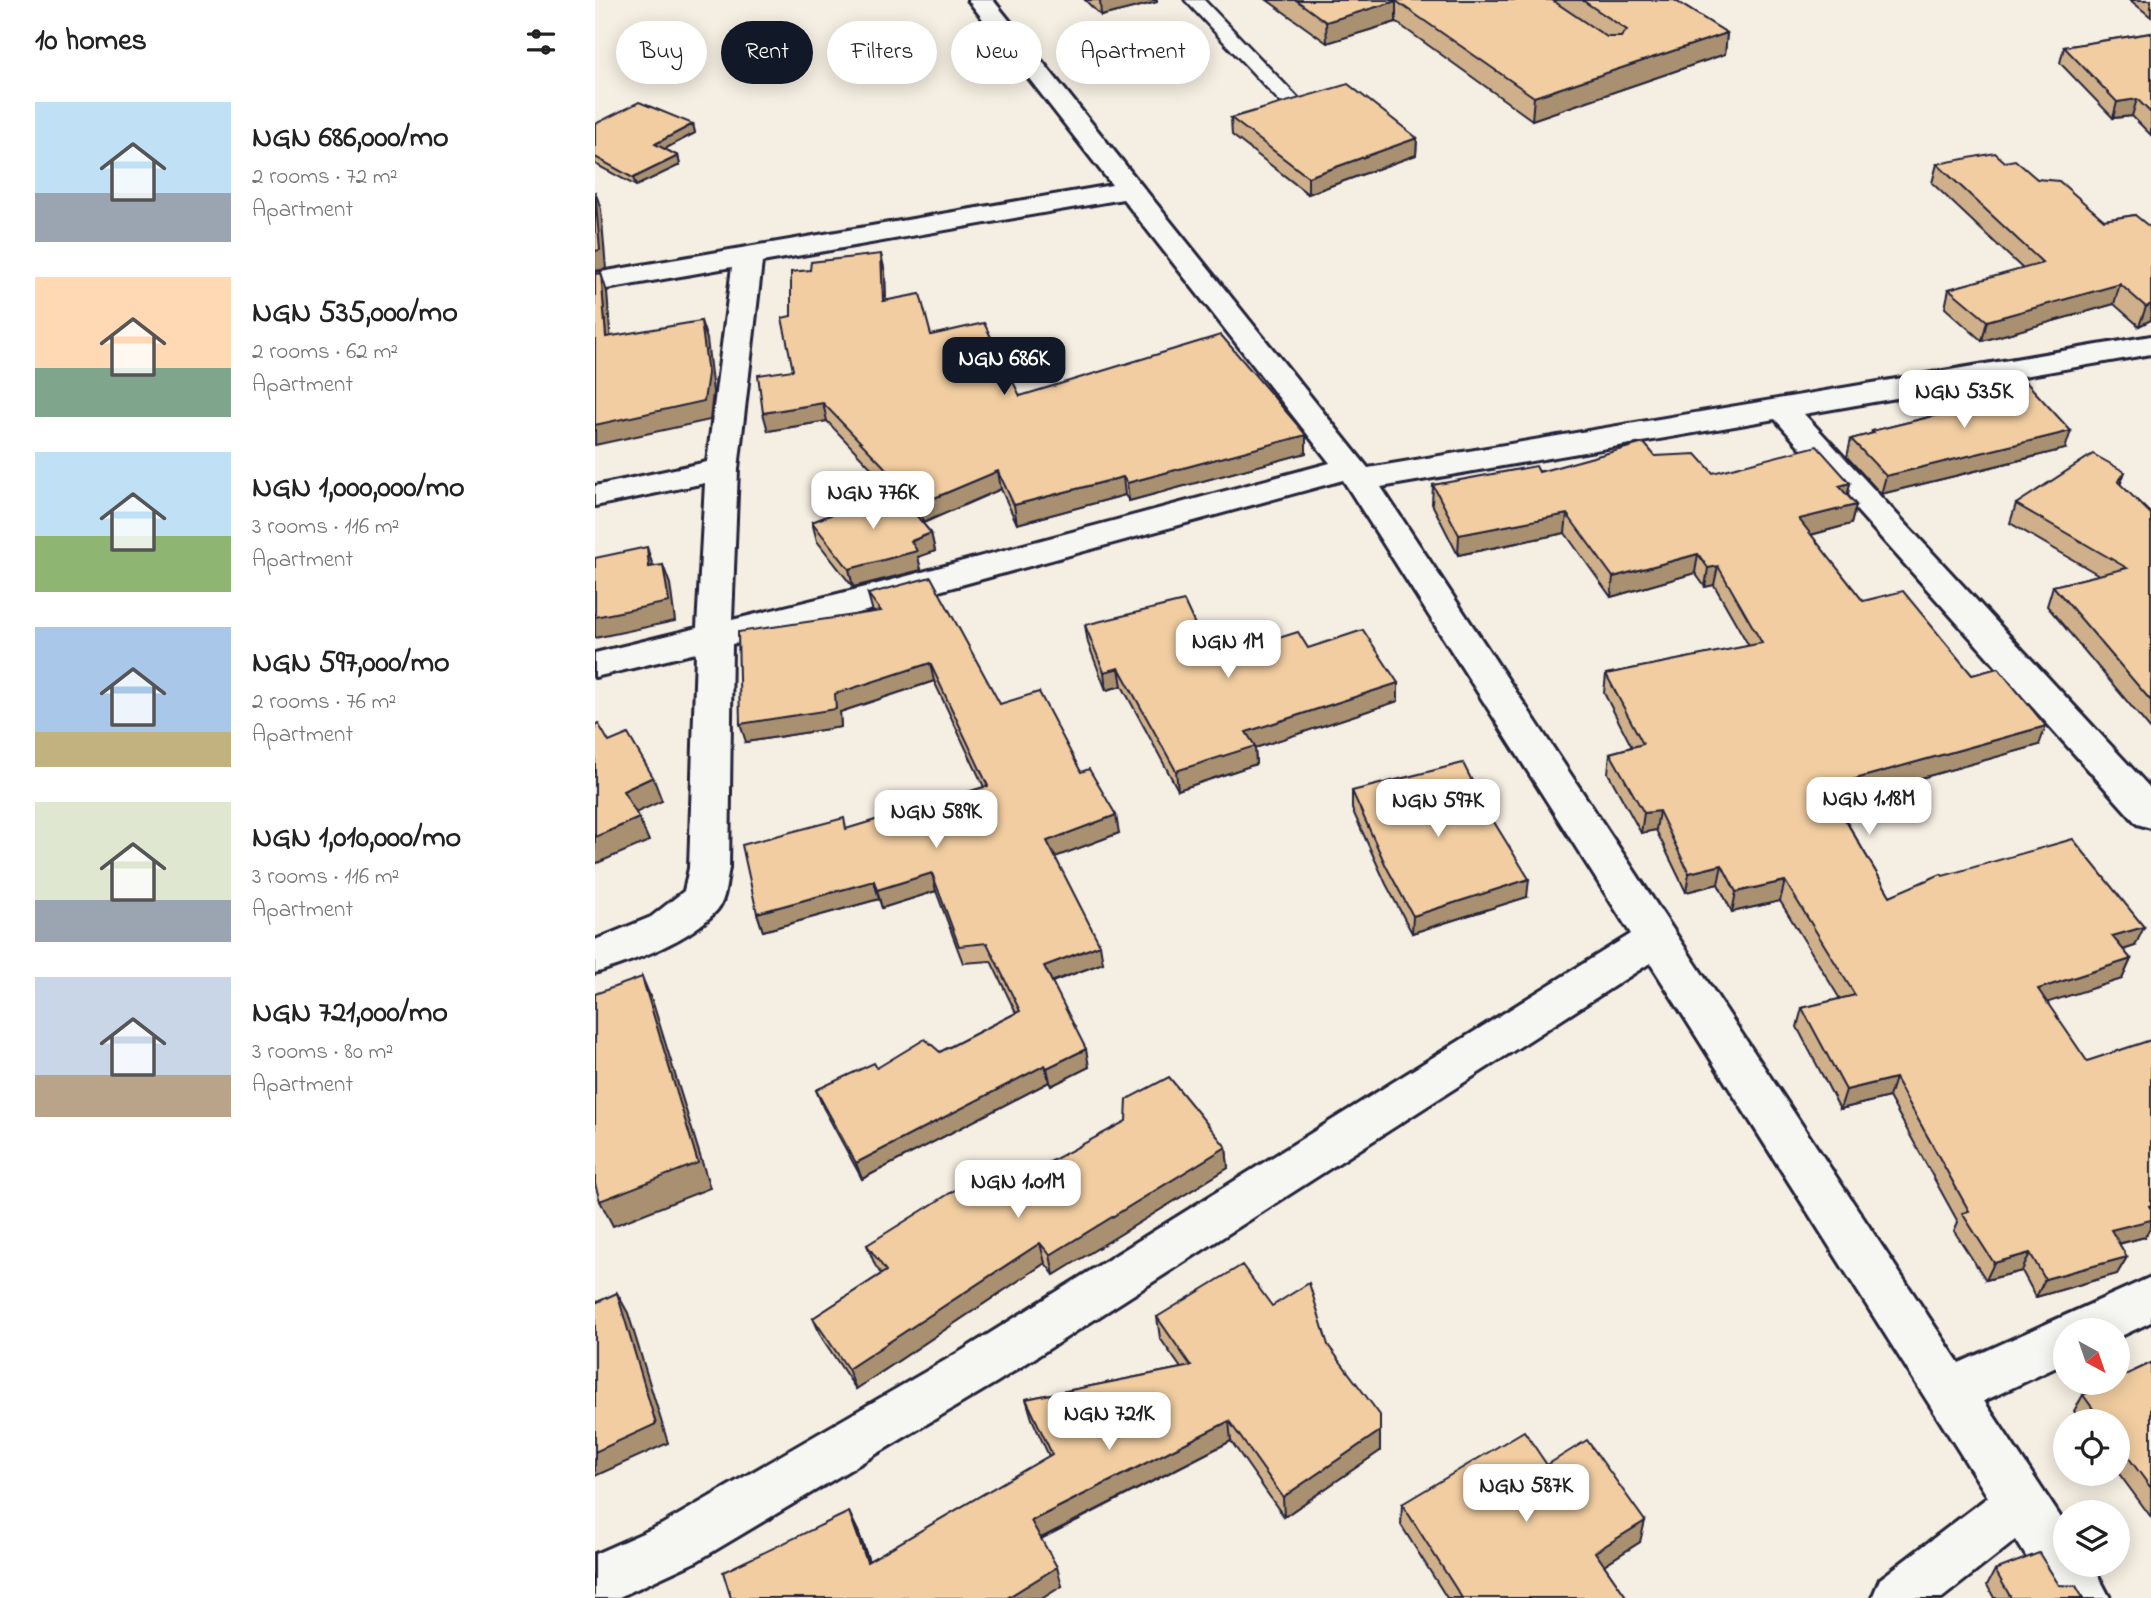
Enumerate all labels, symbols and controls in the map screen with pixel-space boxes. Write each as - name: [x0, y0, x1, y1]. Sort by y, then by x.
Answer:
- text: 10 homes: [35, 20, 147, 64]
- chip: Buy: [616, 21, 707, 84]
- chip: Rent: [721, 21, 813, 84]
- chip: Filters: [827, 21, 937, 84]
- chip: New: [951, 21, 1042, 84]
- chip: Apartment: [1056, 21, 1210, 84]
- icon: filters: [522, 23, 560, 61]
- text: NGN 686,000/mo: [252, 117, 449, 161]
- icon: home: [91, 130, 175, 214]
- text: 2 rooms · 72 m²: [252, 161, 398, 194]
- text: Apartment: [252, 194, 353, 227]
- text: NGN 535,000/mo: [252, 292, 458, 336]
- icon: home: [91, 305, 175, 389]
- text: 2 rooms · 62 m²: [252, 336, 398, 369]
- pin: NGN 686K: [932, 338, 1076, 397]
- text: NGN 686K: [958, 343, 1050, 376]
- text: Apartment: [252, 369, 353, 402]
- pin: NGN 535K: [1892, 370, 2036, 430]
- text: NGN 535K: [1915, 376, 2013, 409]
- text: NGN 1,000,000/mo: [252, 467, 465, 511]
- pin: NGN 776K: [801, 472, 945, 531]
- text: NGN 776K: [827, 477, 919, 510]
- icon: home: [91, 480, 175, 564]
- text: 3 rooms · 116 m²: [252, 511, 399, 544]
- text: Apartment: [252, 544, 353, 577]
- pin: NGN 1M: [1171, 620, 1285, 680]
- text: NGN 1M: [1192, 626, 1264, 659]
- text: NGN 597,000/mo: [252, 642, 450, 686]
- icon: home: [91, 655, 175, 739]
- text: 2 rooms · 76 m²: [252, 686, 396, 719]
- text: Apartment: [252, 719, 353, 752]
- pin: NGN 1.18M: [1789, 778, 1949, 837]
- pin: NGN 597K: [1366, 780, 1510, 839]
- text: NGN 1.18M: [1822, 783, 1916, 816]
- text: NGN 597K: [1392, 785, 1484, 818]
- pin: NGN 589K: [864, 790, 1008, 850]
- text: NGN 589K: [890, 796, 982, 829]
- text: NGN 1,010,000/mo: [252, 817, 461, 861]
- icon: home: [91, 830, 175, 914]
- text: 3 rooms · 116 m²: [252, 861, 399, 894]
- text: Apartment: [252, 894, 353, 927]
- text: NGN 721,000/mo: [252, 992, 448, 1036]
- icon: home: [91, 1005, 175, 1089]
- text: 3 rooms · 80 m²: [252, 1036, 393, 1069]
- text: Apartment: [252, 1069, 353, 1102]
- pin: NGN 1.01M: [938, 1160, 1098, 1220]
- text: NGN 1.01M: [971, 1166, 1065, 1199]
- north arrow: [2053, 1318, 2130, 1395]
- map controls: [2053, 1318, 2130, 1577]
- pin: NGN 721K: [1037, 1392, 1181, 1452]
- text: NGN 721K: [1064, 1398, 1154, 1431]
- button: locate: [2053, 1409, 2130, 1486]
- pin: NGN 587K: [1454, 1464, 1598, 1524]
- text: NGN 587K: [1479, 1470, 1573, 1503]
- button: layers: [2053, 1500, 2130, 1577]

